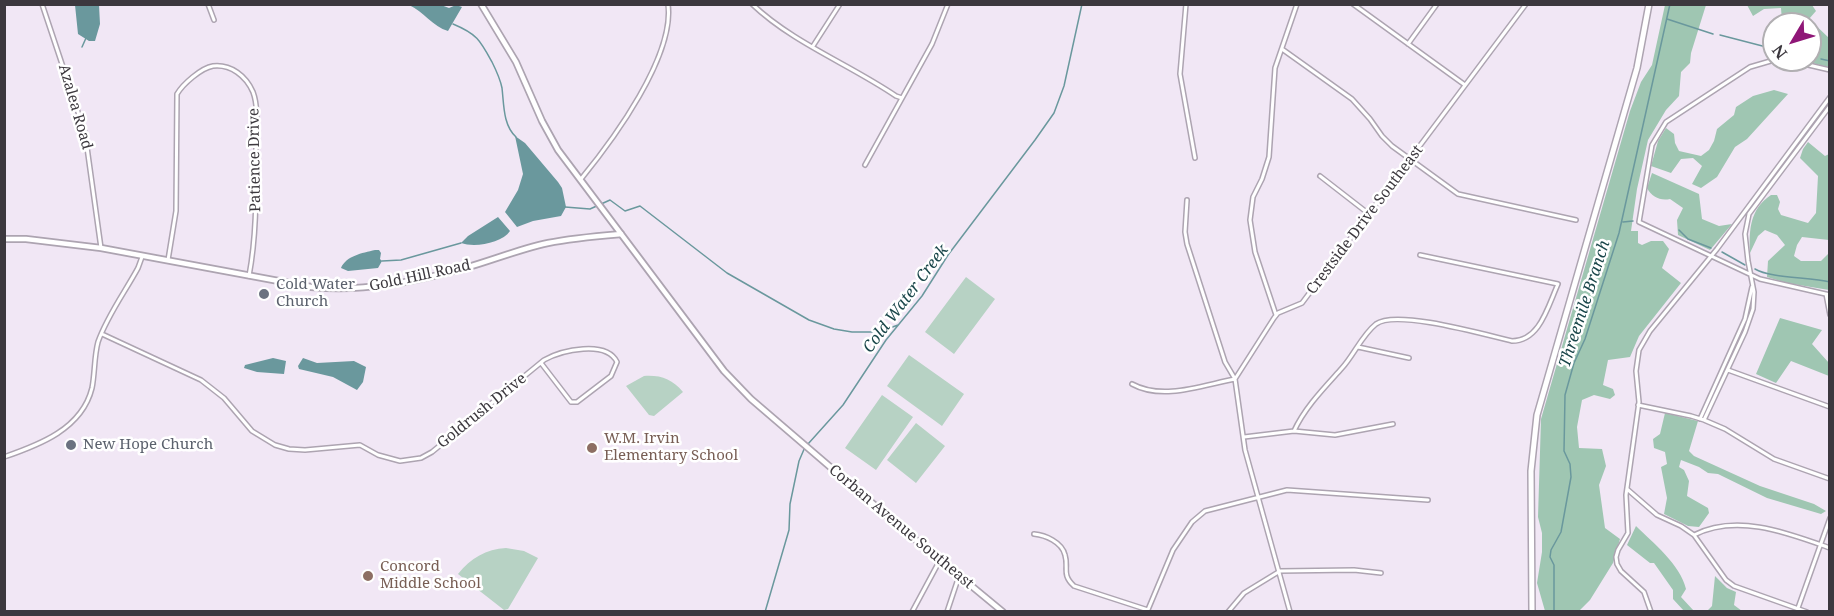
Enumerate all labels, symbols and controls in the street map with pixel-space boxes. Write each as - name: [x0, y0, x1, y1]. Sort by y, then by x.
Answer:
- north arrow: [1762, 12, 1822, 72]
- text: N: [1767, 40, 1792, 64]
- street label: Azalea Road: [54, 62, 96, 152]
- street label: Patience Drive: [245, 108, 265, 212]
- street label: Crestside Drive Southeast: [1303, 142, 1427, 298]
- water label: Threemile Branch: [1555, 238, 1615, 370]
- water label: Cold Water Creek: [859, 241, 953, 357]
- street label: Gold Hill Road: [368, 256, 472, 296]
- place label: Cold Water Church: [276, 276, 355, 311]
- marker: Cold Water Church: [257, 287, 271, 301]
- street label: Goldrush Drive: [434, 370, 530, 452]
- place label: W.M. Irvin Elementary School: [604, 430, 738, 465]
- place label: New Hope Church: [83, 436, 213, 454]
- marker: New Hope Church: [64, 438, 78, 452]
- marker: W.M. Irvin Elementary School: [585, 441, 599, 455]
- street label: Corban Avenue Southeast: [825, 461, 977, 593]
- place label: Concord Middle School: [380, 558, 481, 593]
- marker: Concord Middle School: [361, 569, 375, 583]

